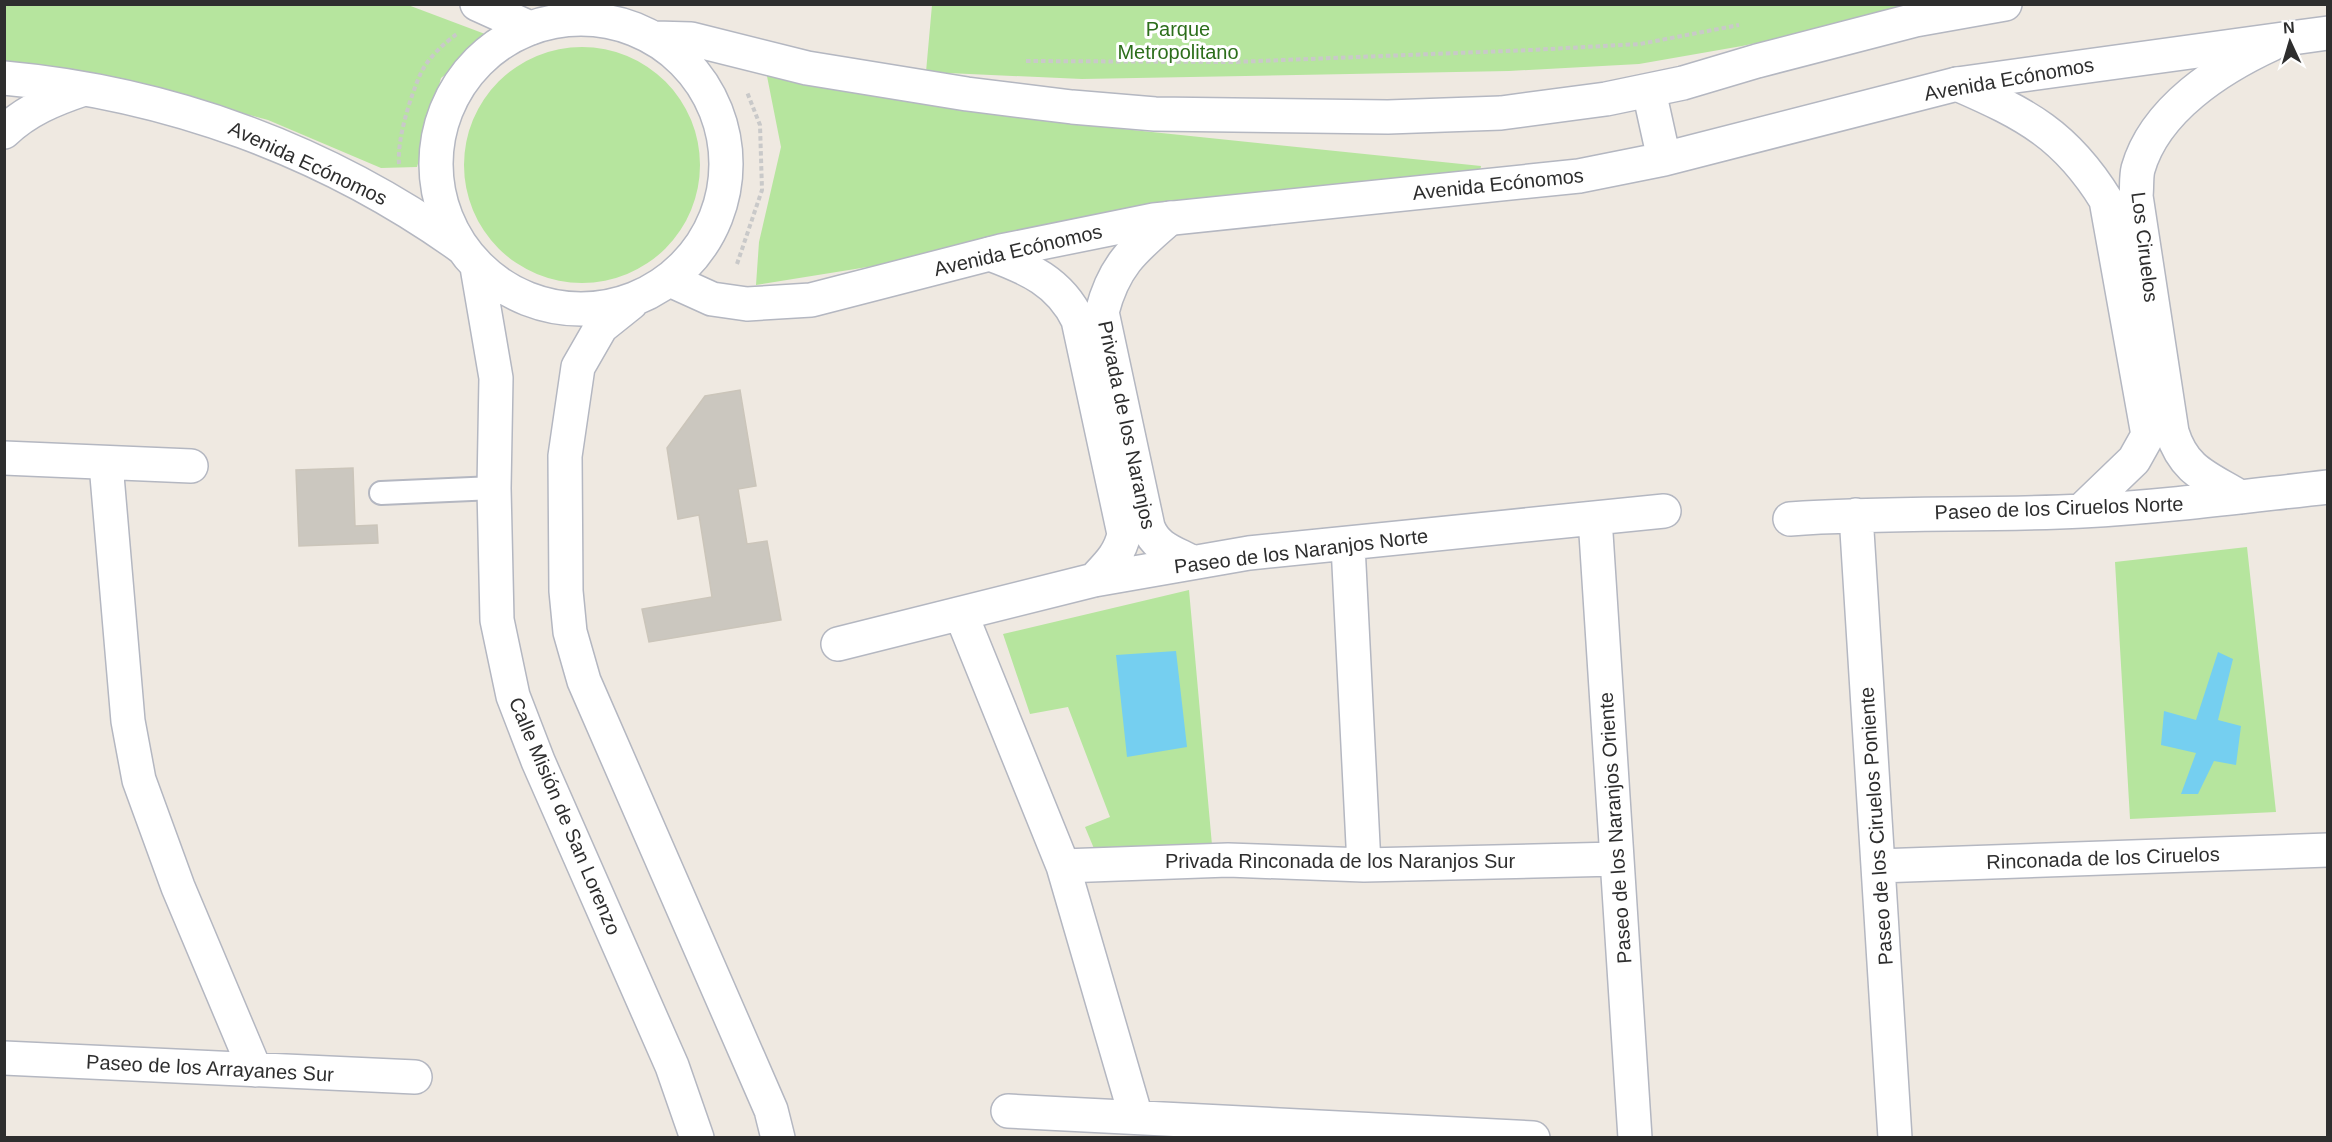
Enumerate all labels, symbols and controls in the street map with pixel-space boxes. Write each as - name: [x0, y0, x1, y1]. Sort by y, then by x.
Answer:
- north arrow: [2260, 12, 2320, 72]
- park label: Parque Metropolitano: [1117, 18, 1239, 63]
- text: N: [2283, 19, 2295, 36]
- street label: Avenida Ecónomos: [1922, 53, 2096, 105]
- street label: Avenida Ecónomos: [225, 117, 391, 209]
- street label: Avenida Ecónomos: [1411, 164, 1585, 204]
- street label: Los Ciruelos: [2127, 190, 2163, 304]
- street label: Avenida Ecónomos: [932, 220, 1104, 280]
- street label: Privada de los Naranjos: [1094, 319, 1160, 531]
- street label: Paseo de los Ciruelos Norte: [1934, 493, 2184, 523]
- street label: Paseo de los Naranjos Norte: [1173, 525, 1429, 577]
- street label: Paseo de los Ciruelos Poniente: [1855, 686, 1897, 966]
- street label: Paseo de los Naranjos Oriente: [1595, 691, 1635, 965]
- street label: Calle Misión de San Lorenzo: [505, 694, 625, 938]
- street label: Rinconada de los Ciruelos: [1986, 843, 2220, 873]
- street label: Privada Rinconada de los Naranjos Sur: [1165, 850, 1515, 872]
- street label: Paseo de los Arrayanes Sur: [86, 1051, 335, 1085]

